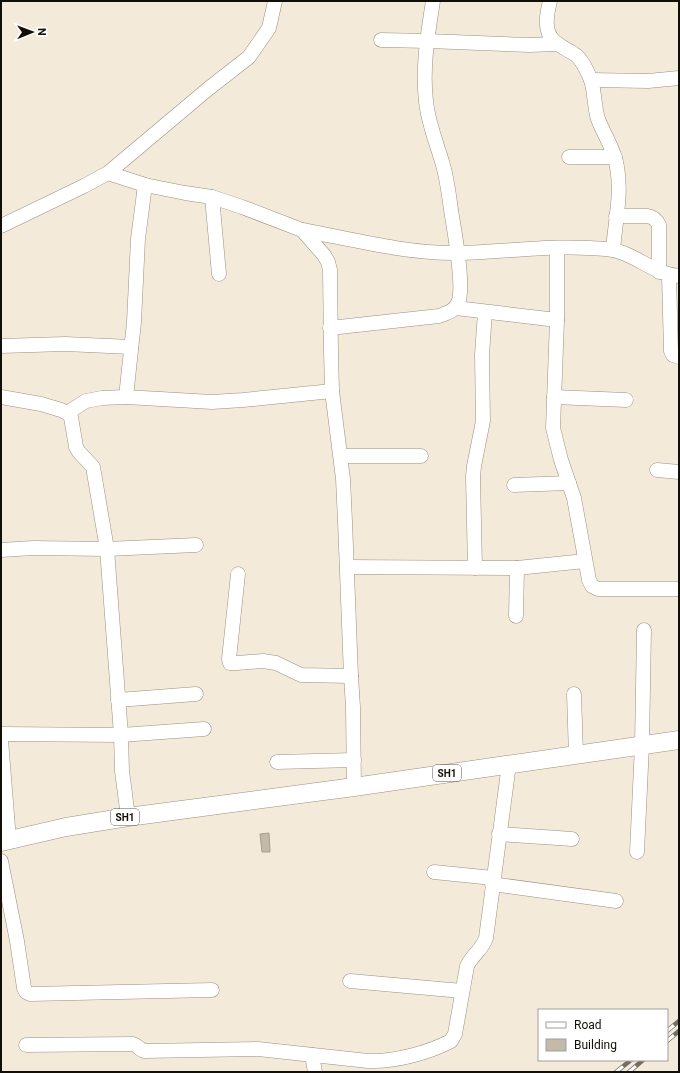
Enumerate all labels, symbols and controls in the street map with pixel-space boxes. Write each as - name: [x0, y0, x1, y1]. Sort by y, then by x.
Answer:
- north arrow: [12, 12, 52, 52]
- text: N: [35, 28, 48, 36]
- road number: SH1: [433, 765, 461, 781]
- road number: SH1: [111, 809, 139, 825]
- legend: [538, 1009, 668, 1061]
- text: Road: [574, 1018, 602, 1032]
- text: Building: [574, 1038, 617, 1052]

